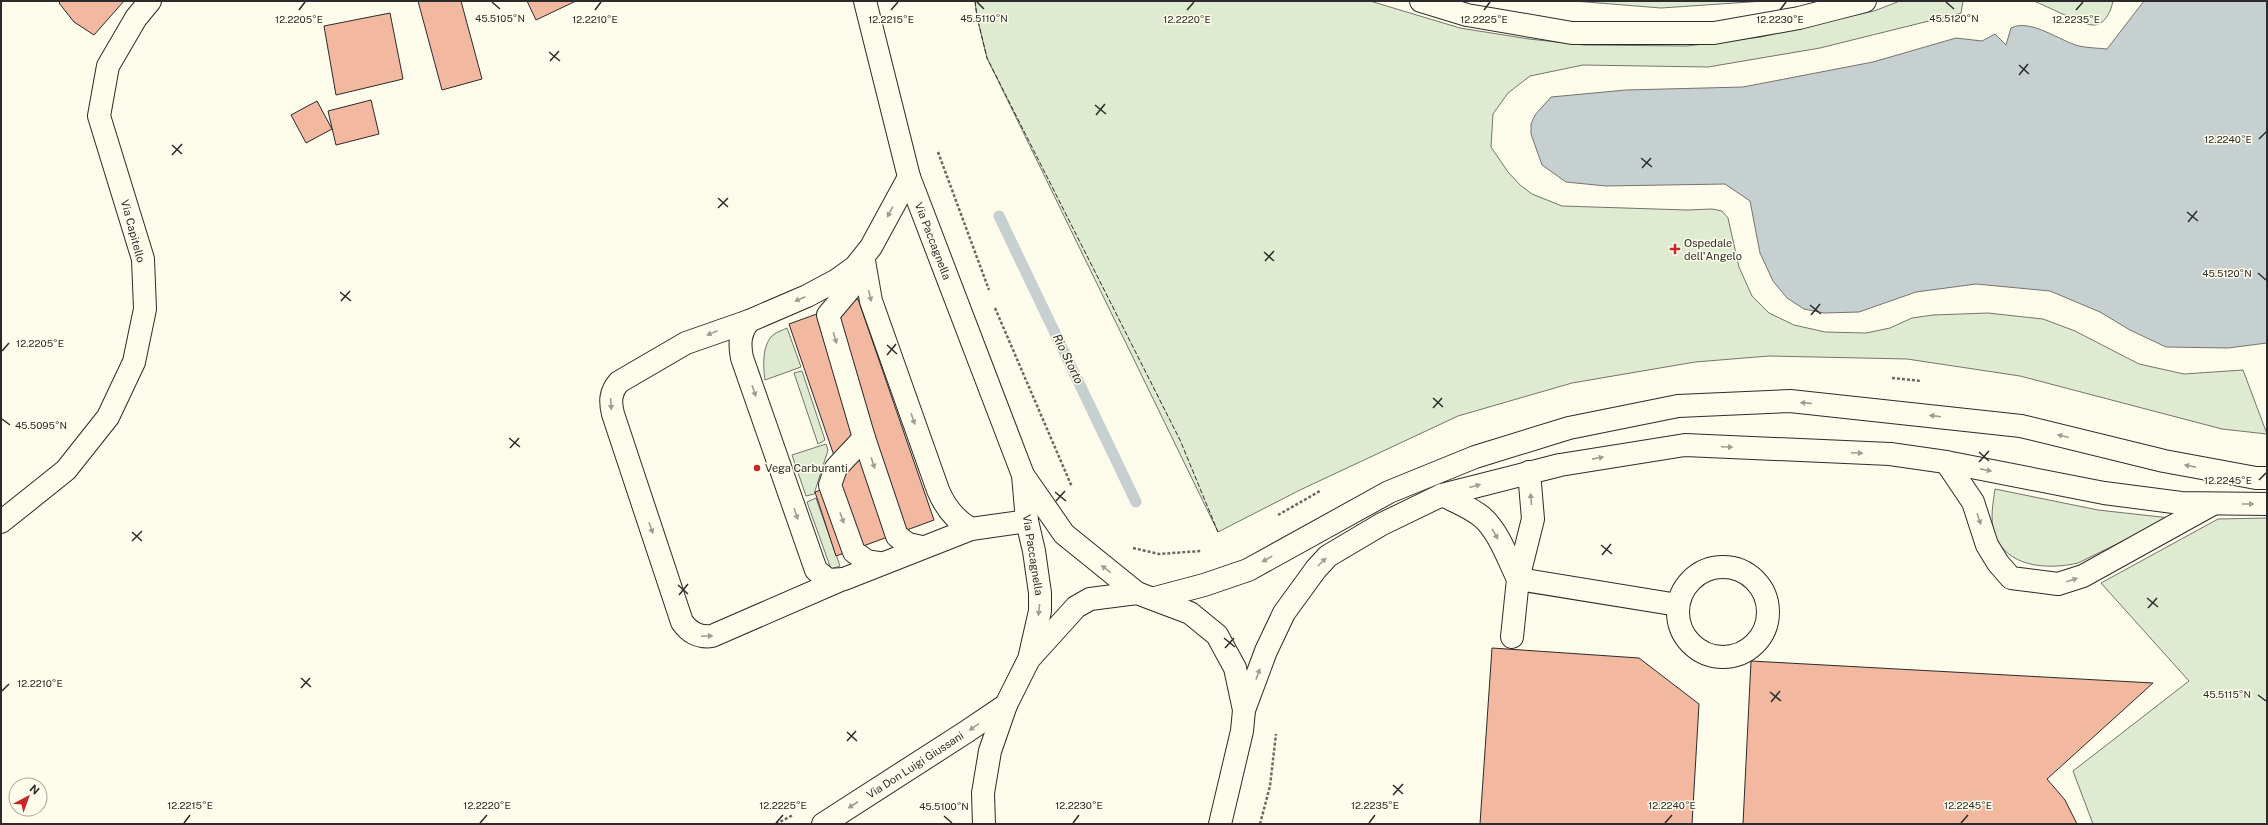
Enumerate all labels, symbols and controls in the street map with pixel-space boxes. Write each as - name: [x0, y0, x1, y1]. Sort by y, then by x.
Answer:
- text: 45.5105°N: [475, 12, 525, 24]
- text: 45.5110°N: [960, 12, 1008, 24]
- text: 45.5120°N: [1929, 12, 1979, 24]
- text: 12.2205°E: [275, 13, 323, 25]
- text: 12.2210°E: [572, 13, 618, 25]
- text: 12.2215°E: [868, 13, 914, 25]
- text: 12.2220°E: [1163, 13, 1211, 25]
- text: 12.2225°E: [1460, 13, 1508, 25]
- text: 12.2230°E: [1756, 13, 1804, 25]
- text: 12.2235°E: [2052, 13, 2100, 25]
- text: 12.2240°E: [2204, 133, 2252, 145]
- street label: Via Capitello: [119, 198, 147, 264]
- street label: Via Paccagnella: [913, 201, 953, 281]
- one-way arrow: [887, 206, 894, 217]
- place label: Ospedale dell'Angelo: [1684, 237, 1742, 262]
- marker: Ospedale dell'Angelo: [1669, 243, 1681, 255]
- text: 45.5120°N: [2202, 267, 2252, 279]
- one-way arrow: [868, 290, 874, 302]
- one-way arrow: [794, 296, 805, 302]
- one-way arrow: [707, 330, 718, 336]
- one-way arrow: [832, 332, 838, 344]
- water label: Rio Storto: [1050, 332, 1086, 387]
- text: 12.2205°E: [16, 337, 64, 349]
- one-way arrow: [751, 385, 757, 397]
- one-way arrow: [608, 398, 615, 410]
- one-way arrow: [1800, 399, 1812, 406]
- one-way arrow: [910, 413, 916, 425]
- one-way arrow: [1929, 413, 1941, 419]
- text: 45.5095°N: [15, 419, 67, 431]
- one-way arrow: [2057, 433, 2069, 439]
- one-way arrow: [1721, 443, 1733, 450]
- one-way arrow: [1851, 449, 1863, 456]
- one-way arrow: [1592, 455, 1604, 461]
- one-way arrow: [870, 457, 876, 469]
- place label: Vega Carburanti: [765, 462, 848, 474]
- one-way arrow: [2184, 462, 2196, 468]
- marker: Vega Carburanti: [752, 463, 762, 473]
- one-way arrow: [1980, 467, 1992, 473]
- text: 12.2245°E: [2204, 474, 2252, 486]
- one-way arrow: [1469, 483, 1481, 489]
- one-way arrow: [1527, 493, 1534, 506]
- one-way arrow: [2242, 500, 2254, 507]
- one-way arrow: [794, 508, 800, 520]
- one-way arrow: [839, 512, 845, 524]
- street label: Via Paccagnella: [1021, 514, 1045, 596]
- one-way arrow: [1976, 514, 1982, 526]
- one-way arrow: [648, 522, 654, 534]
- one-way arrow: [1491, 528, 1498, 540]
- one-way arrow: [1261, 556, 1273, 562]
- one-way arrow: [1317, 557, 1327, 567]
- one-way arrow: [1101, 566, 1111, 574]
- one-way arrow: [2067, 577, 2079, 583]
- one-way arrow: [1036, 604, 1042, 616]
- one-way arrow: [701, 632, 713, 639]
- one-way arrow: [1255, 667, 1261, 679]
- text: 12.2210°E: [17, 677, 63, 689]
- text: 45.5115°N: [2203, 688, 2251, 700]
- one-way arrow: [968, 723, 979, 731]
- street label: Via Don Luigi Giussani: [864, 729, 966, 801]
- north arrow: [8, 777, 48, 817]
- text: N: [27, 782, 42, 797]
- text: 12.2215°E: [167, 799, 213, 811]
- text: 12.2220°E: [463, 799, 511, 811]
- text: 12.2225°E: [759, 799, 807, 811]
- text: 12.2230°E: [1055, 799, 1103, 811]
- text: 12.2235°E: [1351, 799, 1399, 811]
- text: 12.2240°E: [1648, 799, 1696, 811]
- text: 12.2245°E: [1944, 799, 1992, 811]
- text: 45.5100°N: [919, 800, 969, 812]
- one-way arrow: [848, 801, 858, 809]

